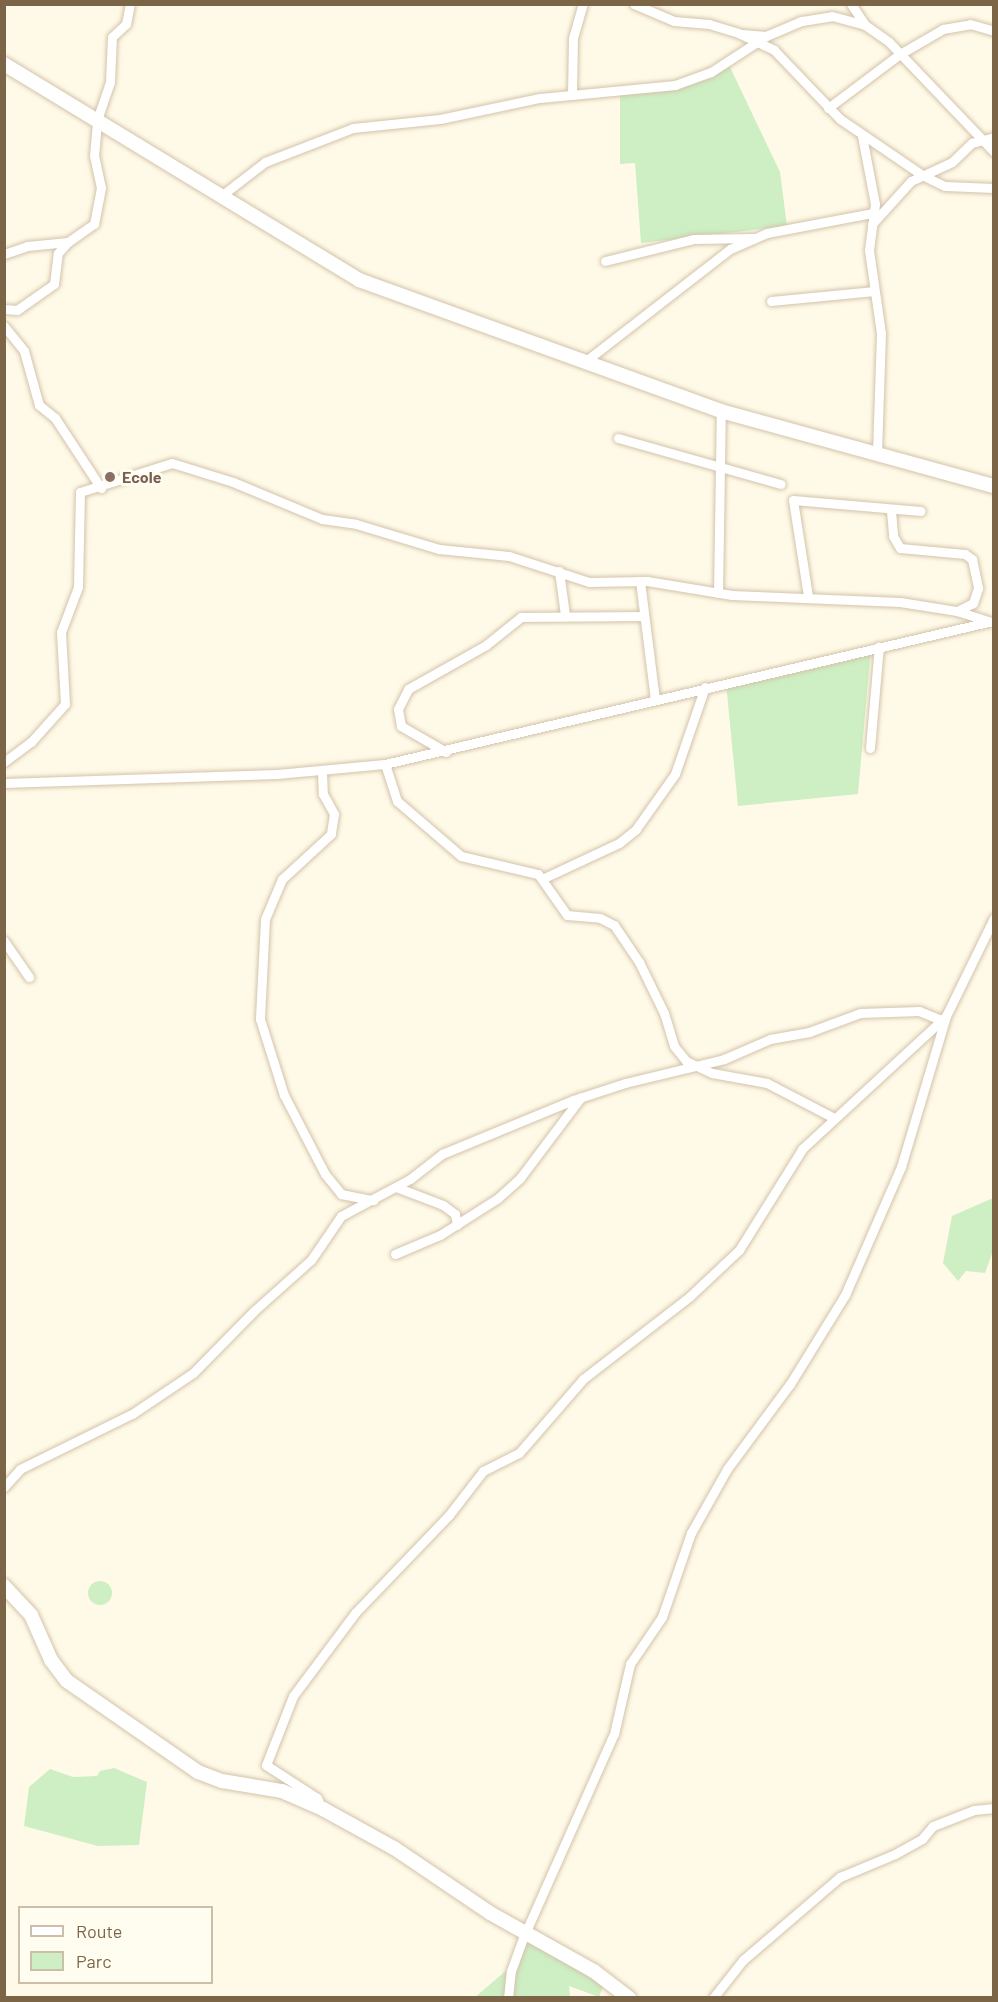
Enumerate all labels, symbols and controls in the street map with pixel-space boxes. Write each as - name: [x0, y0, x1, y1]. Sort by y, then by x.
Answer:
- place label: Ecole: [122, 467, 161, 487]
- marker: Ecole: [103, 470, 117, 484]
- legend: [18, 1906, 213, 1984]
- text: Route: [76, 1920, 122, 1942]
- text: Parc: [76, 1950, 112, 1972]

